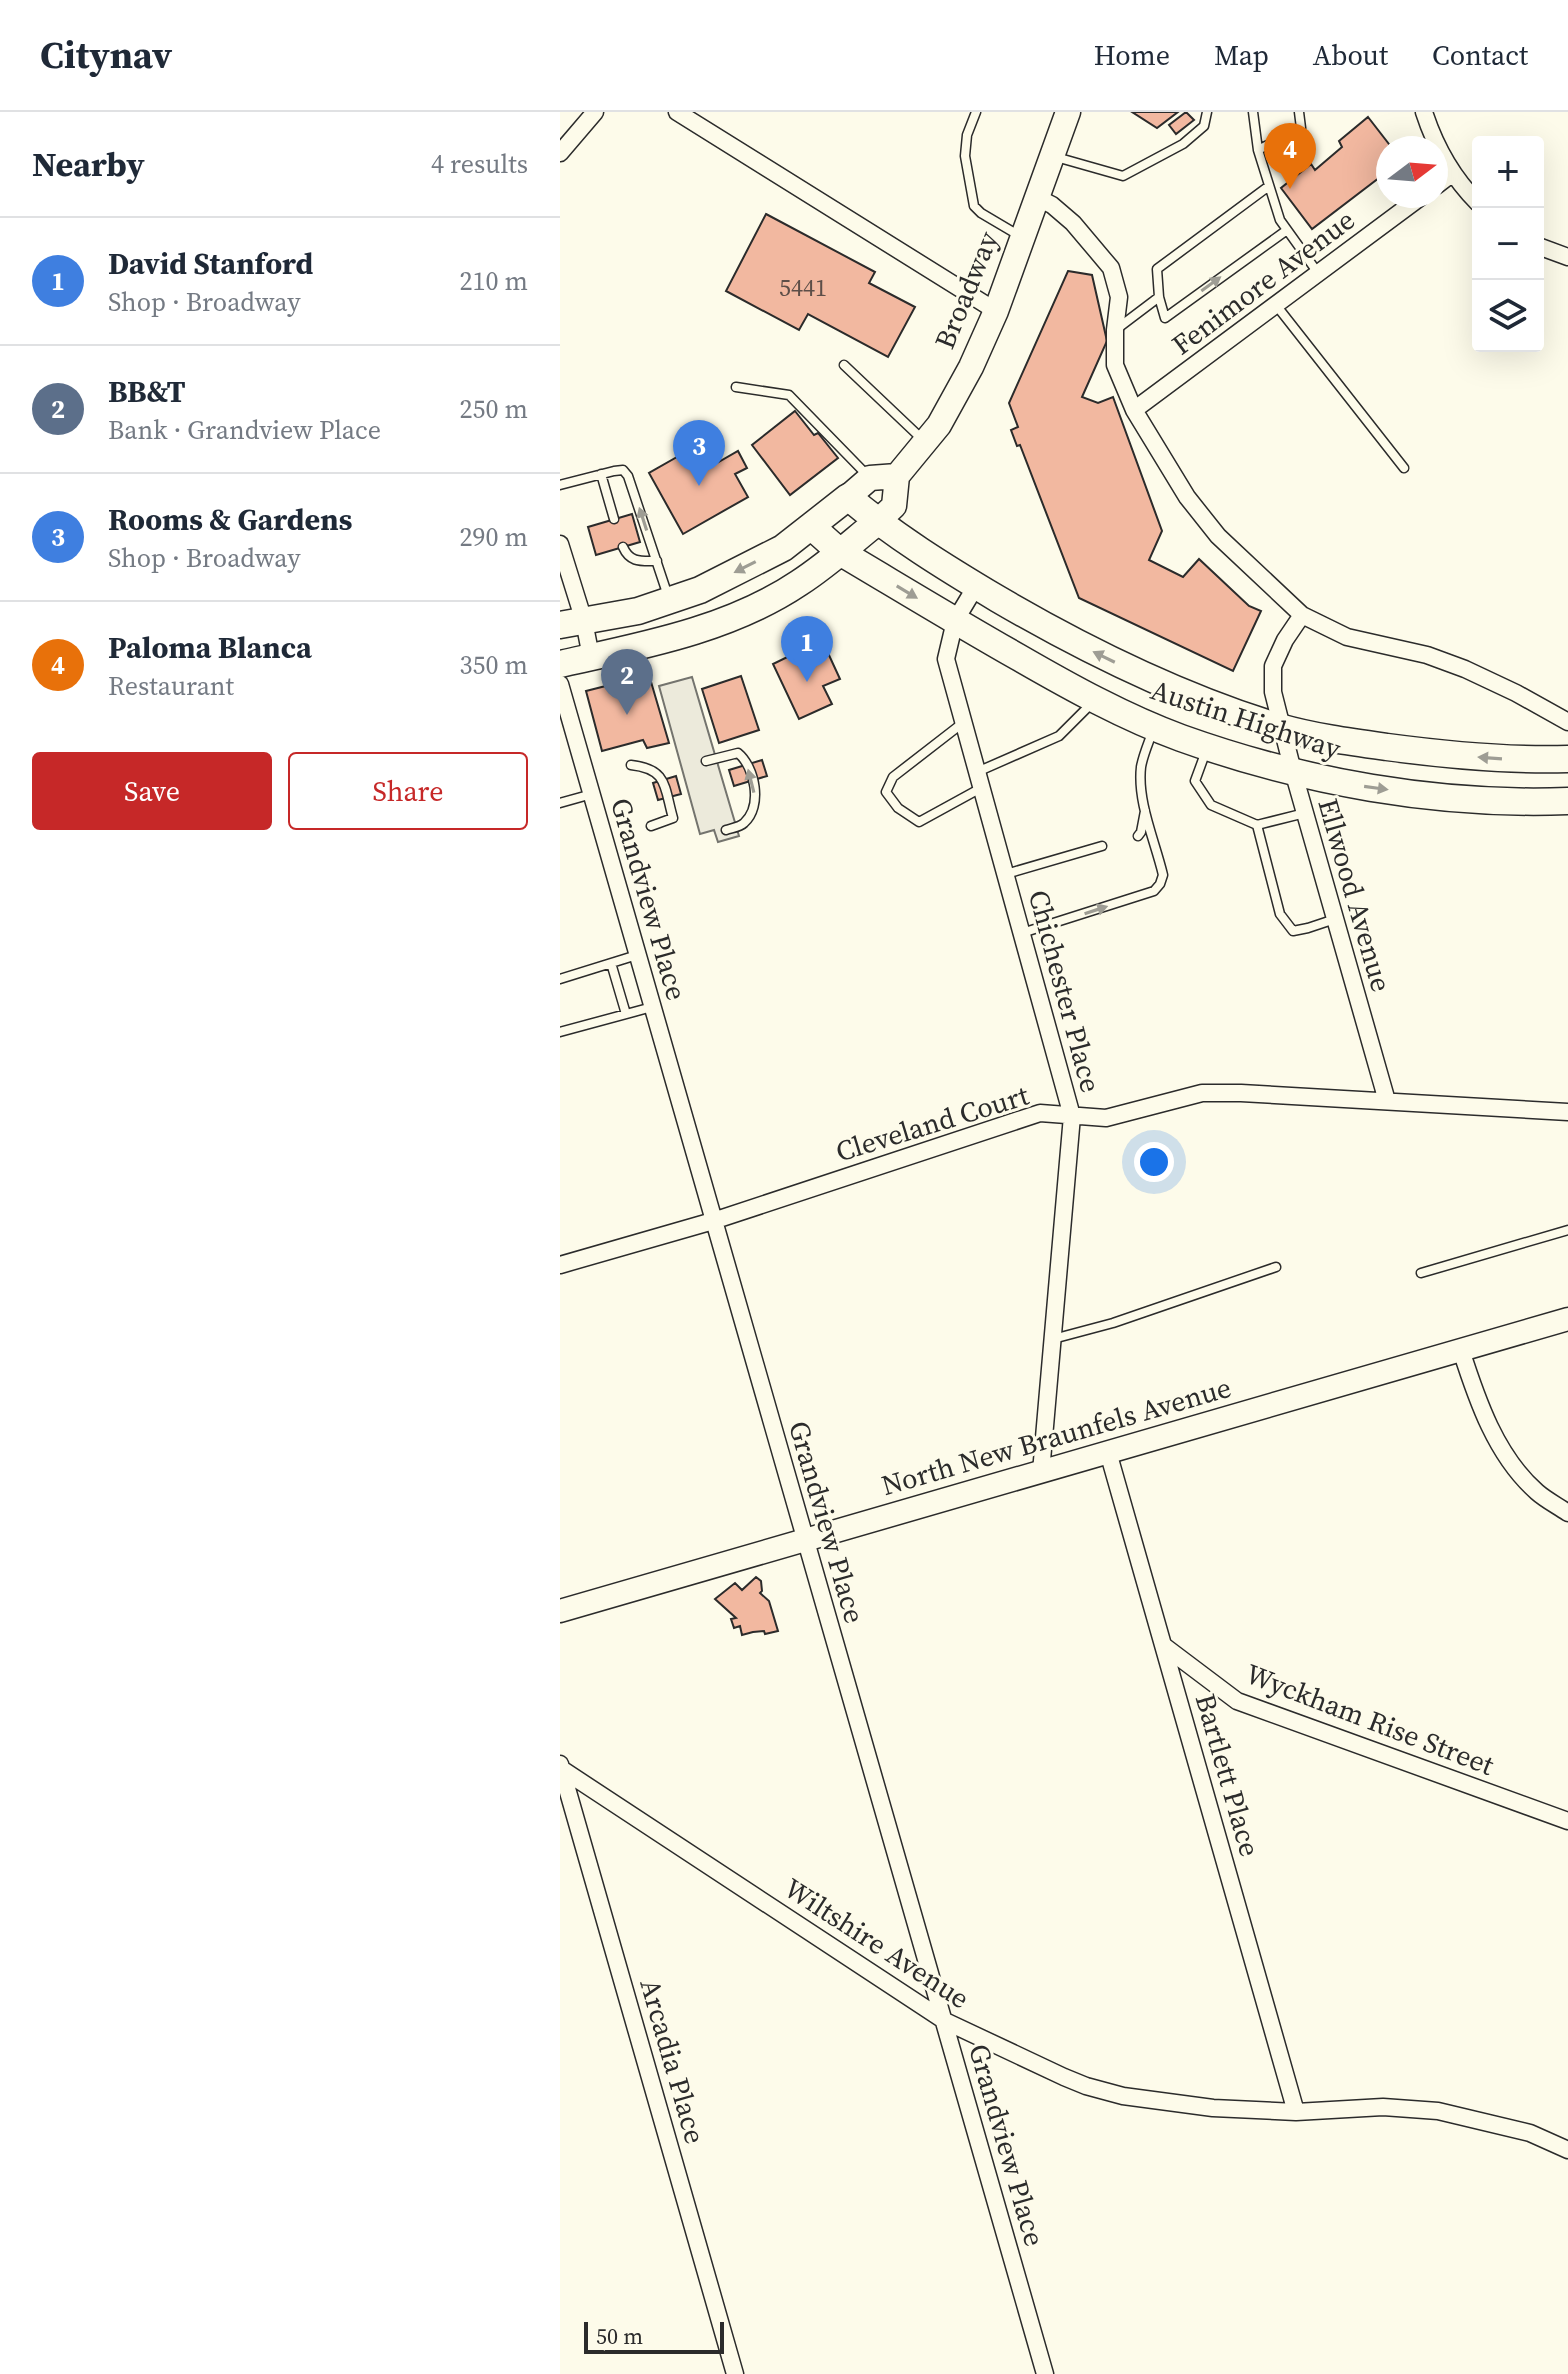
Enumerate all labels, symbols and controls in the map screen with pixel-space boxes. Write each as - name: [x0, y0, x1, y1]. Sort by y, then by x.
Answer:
- text: Citynav: [40, 29, 172, 81]
- text: Home: [1094, 36, 1170, 74]
- text: Map: [1214, 36, 1269, 74]
- text: About: [1313, 36, 1388, 74]
- text: Contact: [1432, 36, 1528, 74]
- pin: 4: [1264, 123, 1316, 189]
- north arrow: [1376, 136, 1448, 208]
- map controls: [1472, 136, 1544, 352]
- button: +: [1472, 136, 1544, 208]
- text: Nearby: [32, 141, 145, 187]
- text: 4 results: [431, 146, 528, 182]
- street label: Fenimore Avenue: [1164, 201, 1362, 363]
- button: −: [1472, 208, 1544, 280]
- street label: Broadway: [925, 225, 1007, 354]
- text: David Stanford: [108, 243, 313, 284]
- text: 1: [51, 263, 65, 299]
- text: 210 m: [460, 263, 528, 299]
- house number: 5441: [779, 271, 827, 304]
- one-way arrow: [1201, 277, 1221, 293]
- button: layers: [1472, 280, 1544, 352]
- text: Shop · Broadway: [108, 284, 301, 320]
- text: BB&T: [108, 371, 186, 412]
- text: 2: [51, 391, 65, 427]
- text: 250 m: [460, 391, 528, 427]
- text: Bank · Grandview Place: [108, 412, 381, 448]
- pin: 3: [673, 420, 725, 486]
- text: Rooms & Gardens: [108, 499, 352, 540]
- one-way arrow: [636, 506, 648, 530]
- text: 3: [51, 519, 65, 555]
- text: 290 m: [460, 519, 528, 555]
- text: Shop · Broadway: [108, 540, 301, 576]
- one-way arrow: [734, 560, 757, 574]
- one-way arrow: [896, 585, 918, 599]
- pin: 1: [781, 616, 833, 682]
- text: Paloma Blanca: [108, 627, 312, 668]
- text: 4: [51, 647, 65, 683]
- text: 350 m: [460, 647, 528, 683]
- pin: 2: [601, 649, 653, 715]
- one-way arrow: [1092, 650, 1115, 664]
- text: Restaurant: [108, 668, 234, 704]
- street label: Austin Highway: [1146, 670, 1346, 768]
- one-way arrow: [1477, 751, 1502, 764]
- button: Save: [32, 752, 272, 830]
- button: Share: [288, 752, 528, 830]
- one-way arrow: [745, 768, 757, 793]
- one-way arrow: [1363, 782, 1388, 795]
- street label: Grandview Place: [602, 794, 696, 1004]
- street label: Ellwood Avenue: [1309, 794, 1401, 996]
- street label: Chichester Place: [1020, 886, 1110, 1096]
- one-way arrow: [1084, 903, 1108, 916]
- street label: Cleveland Court: [831, 1075, 1034, 1170]
- your location: [1134, 1142, 1174, 1182]
- street label: North New Braunfels Avenue: [877, 1368, 1235, 1504]
- street label: Grandview Place: [780, 1417, 874, 1627]
- street label: Wyckham Rise Street: [1240, 1654, 1500, 1784]
- street label: Bartlett Place: [1187, 1689, 1269, 1861]
- street label: Wiltshire Avenue: [777, 1869, 977, 2017]
- street label: Arcadia Place: [631, 1974, 715, 2148]
- street label: Grandview Place: [960, 2040, 1054, 2250]
- scale bar: [584, 2318, 724, 2354]
- text: 50 m: [596, 2321, 643, 2351]

